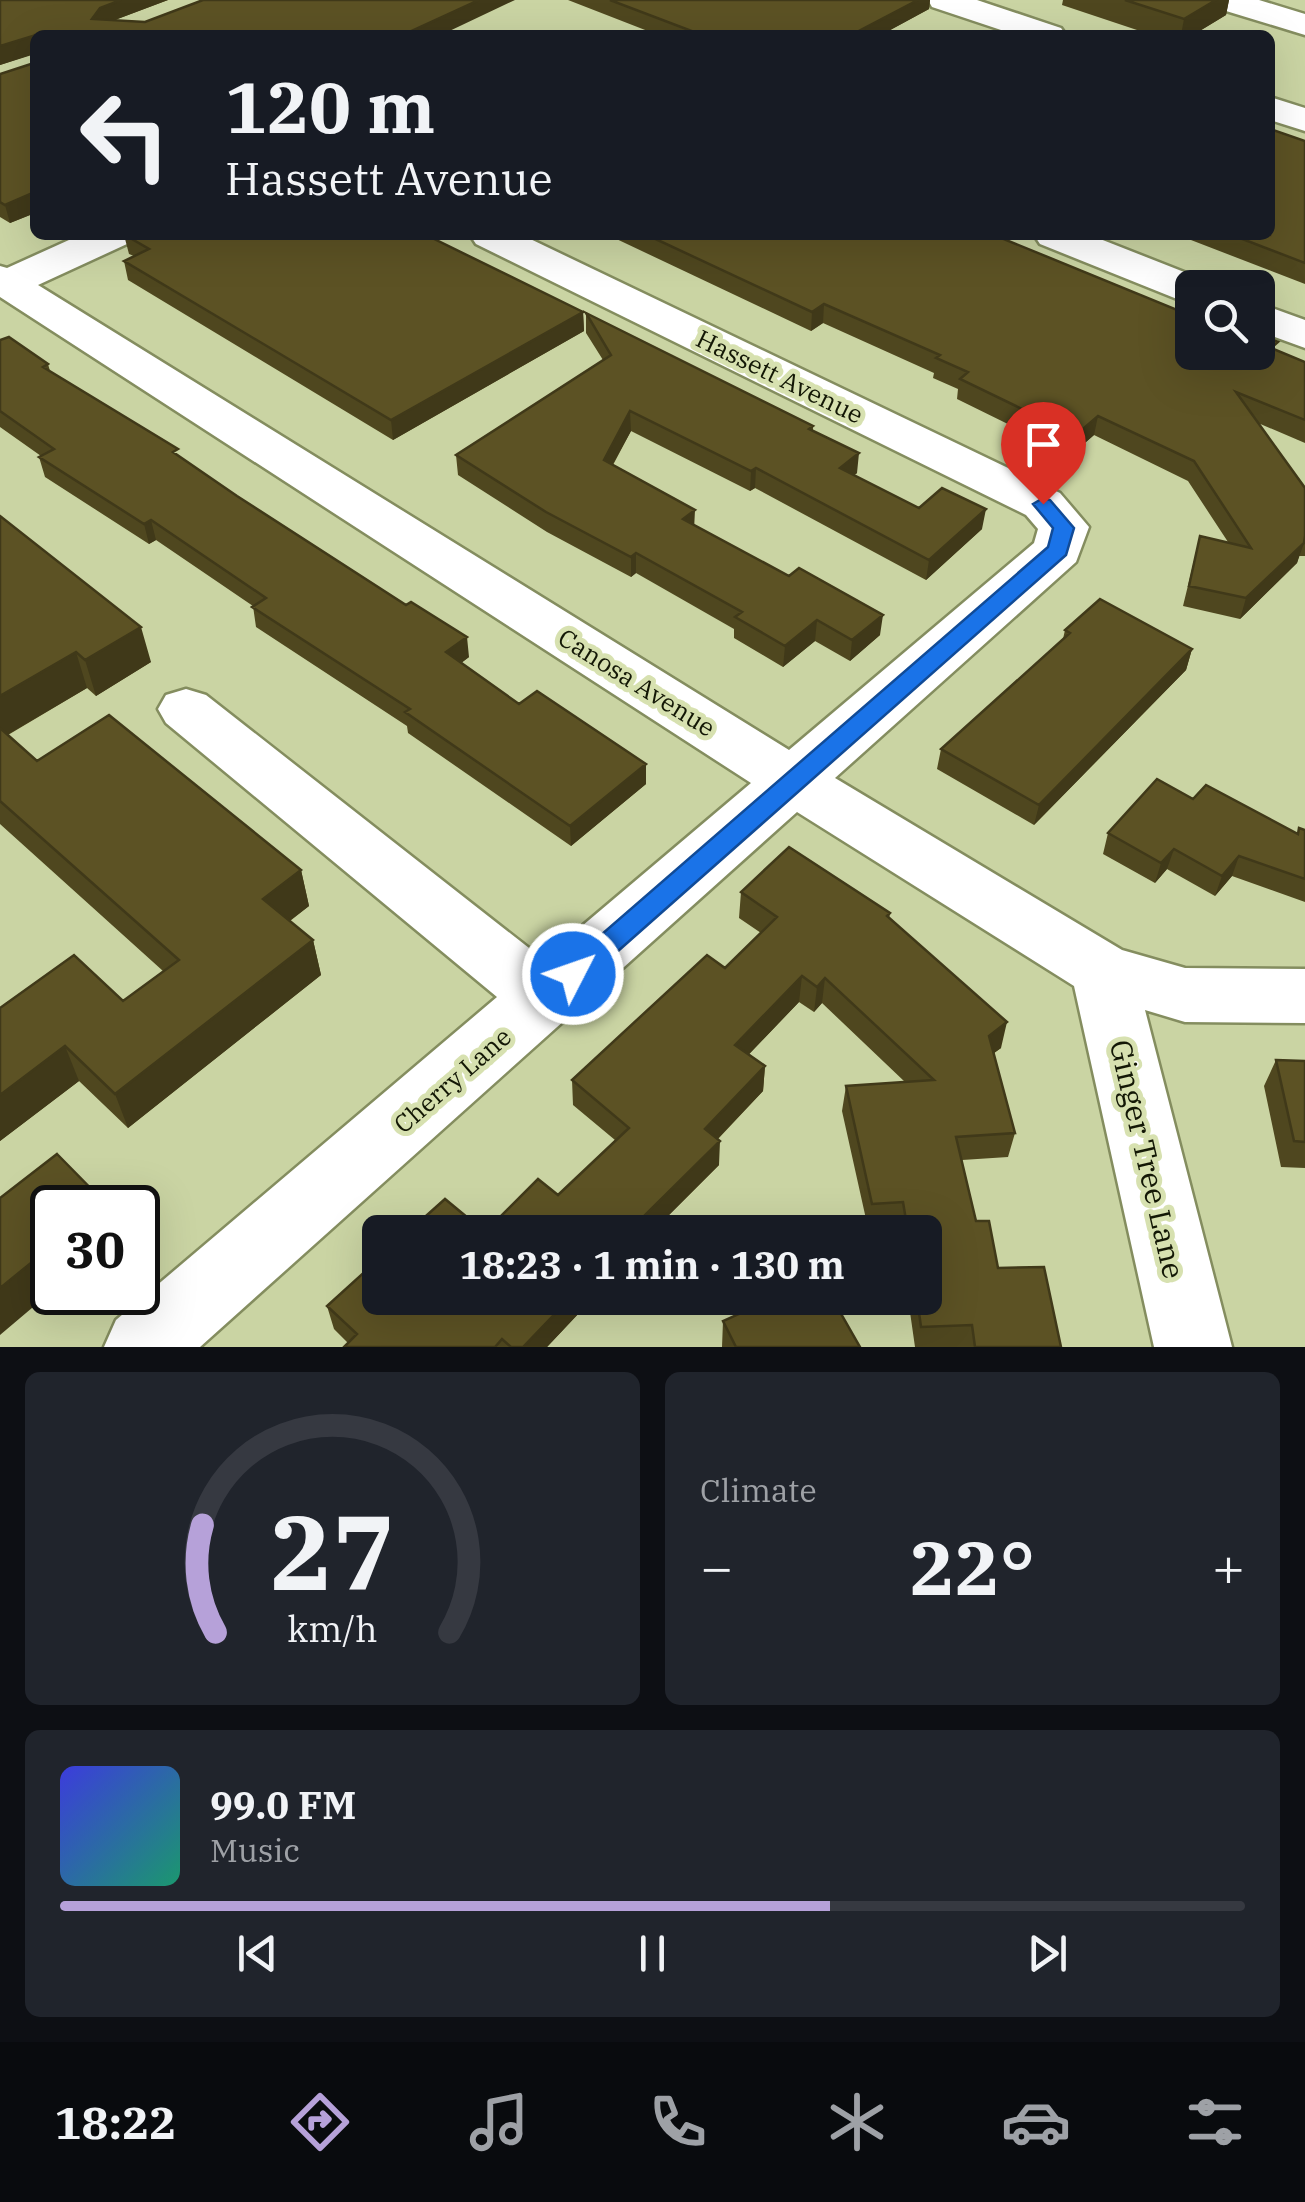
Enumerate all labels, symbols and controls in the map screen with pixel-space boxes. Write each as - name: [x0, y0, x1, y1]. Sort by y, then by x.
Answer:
- text: 120 m: [225, 61, 435, 152]
- icon: left: [60, 70, 190, 200]
- text: Hassett Avenue: [225, 149, 553, 207]
- map controls: [1175, 270, 1275, 370]
- button: search: [1175, 270, 1275, 370]
- street label: Hassett Avenue: [691, 321, 869, 431]
- pin: [1001, 402, 1086, 505]
- icon: arrive: [1016, 417, 1071, 472]
- street label: Canosa Avenue: [552, 621, 722, 743]
- position arrow: [521, 922, 625, 1026]
- street label: Cherry Lane: [386, 1020, 518, 1140]
- street label: Ginger Tree Lane: [1102, 1036, 1194, 1282]
- speed limit sign: 30: [30, 1185, 160, 1315]
- text: 18:23 · 1 min · 130 m: [459, 1240, 845, 1289]
- text: Climate: [700, 1469, 817, 1511]
- text: 27: [270, 1483, 395, 1619]
- text: 22°: [910, 1518, 1035, 1616]
- text: −: [700, 1531, 733, 1602]
- text: +: [1212, 1531, 1245, 1602]
- text: km/h: [287, 1605, 378, 1652]
- text: 99.0 FM: [210, 1780, 356, 1829]
- text: Music: [210, 1829, 300, 1871]
- icon: previous: [230, 1926, 285, 1981]
- icon: pause: [625, 1926, 680, 1981]
- icon: next: [1020, 1926, 1075, 1981]
- icon: directions: [285, 2087, 355, 2157]
- icon: music: [464, 2087, 534, 2157]
- icon: phone: [643, 2087, 713, 2157]
- icon: climate: [822, 2087, 892, 2157]
- icon: car: [1001, 2087, 1071, 2157]
- icon: filters: [1180, 2087, 1250, 2157]
- text: 18:22: [55, 2093, 176, 2151]

